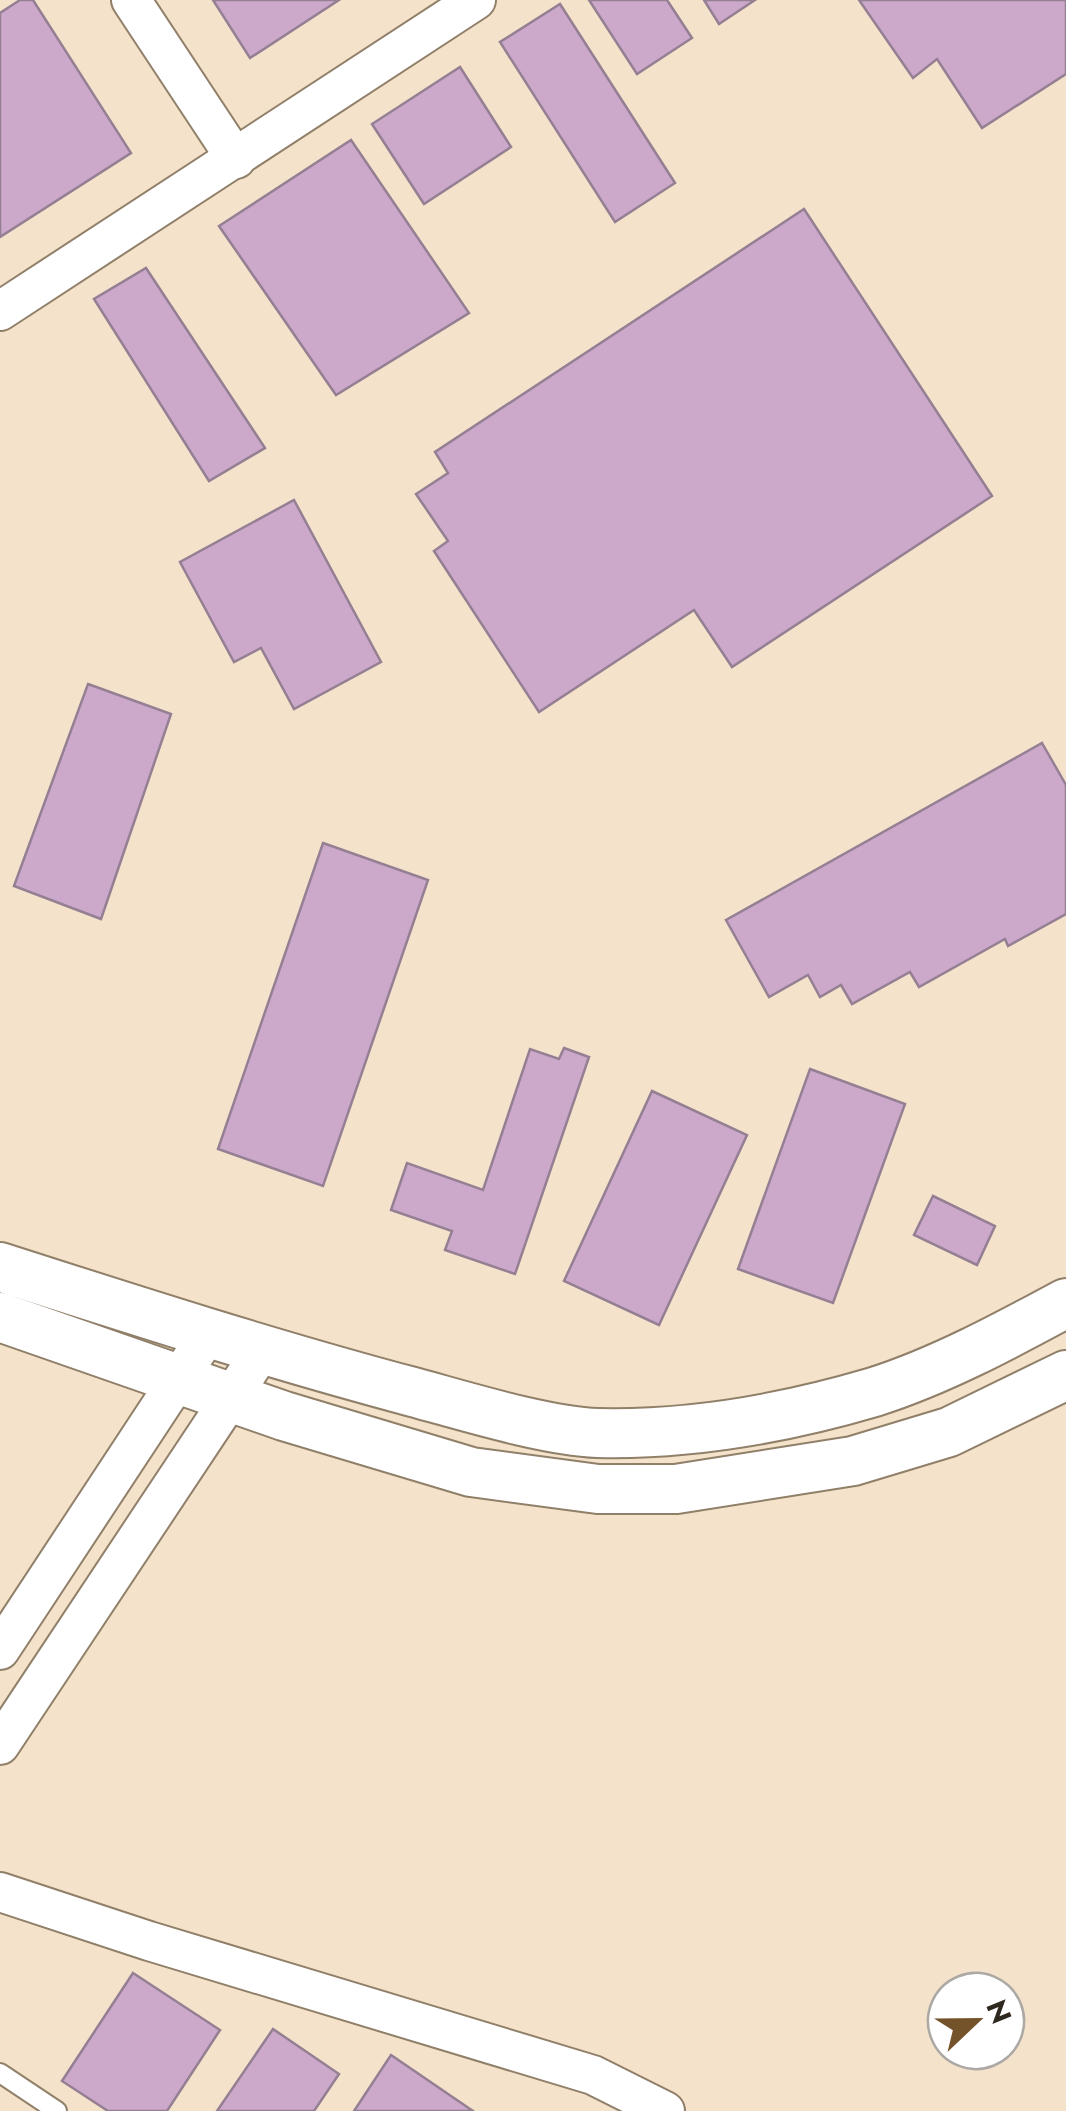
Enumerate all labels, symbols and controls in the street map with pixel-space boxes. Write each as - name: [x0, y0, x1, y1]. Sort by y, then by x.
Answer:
- north arrow: [926, 1971, 1026, 2071]
- text: N: [976, 1994, 1022, 2030]

